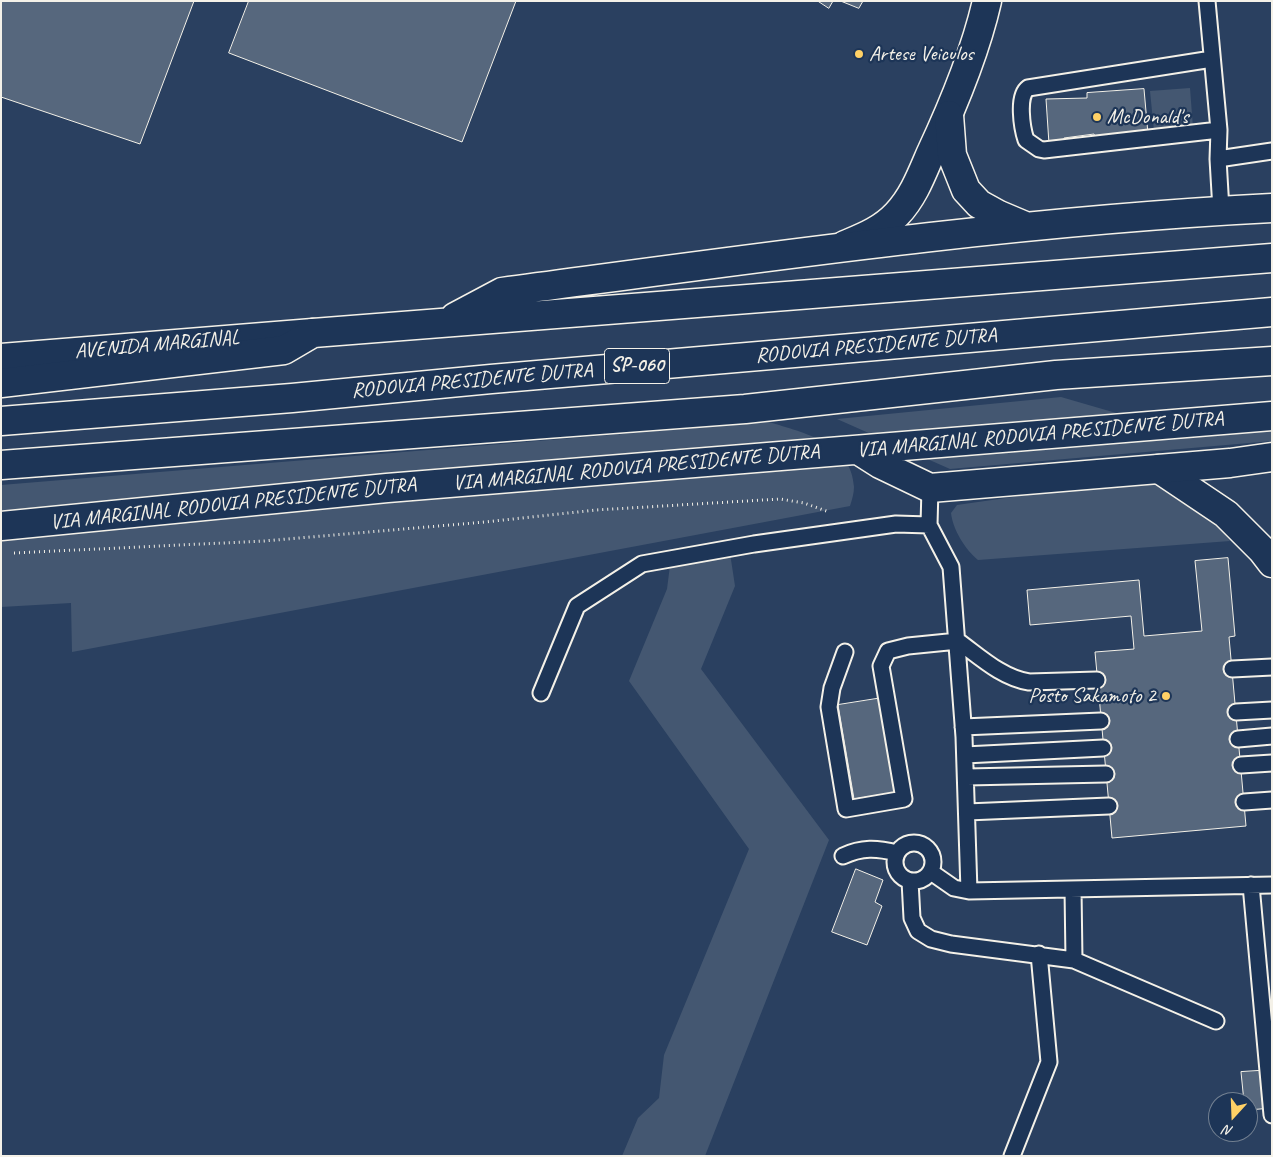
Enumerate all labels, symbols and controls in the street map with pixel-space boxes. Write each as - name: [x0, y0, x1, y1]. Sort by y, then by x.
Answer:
- place label: Artese Veiculos: [869, 41, 973, 67]
- marker: Artese Veiculos: [853, 48, 865, 60]
- place label: McDonald's: [1107, 104, 1188, 130]
- marker: McDonald's: [1091, 111, 1103, 123]
- street label: RODOVIA PRESIDENTE DUTRA: [754, 323, 998, 369]
- street label: AVENIDA MARGINAL: [74, 325, 240, 365]
- road number: SP-060: [604, 348, 670, 384]
- street label: RODOVIA PRESIDENTE DUTRA: [350, 358, 594, 404]
- street label: VIA MARGINAL RODOVIA PRESIDENTE DUTRA: [856, 406, 1224, 464]
- street label: VIA MARGINAL RODOVIA PRESIDENTE DUTRA: [452, 439, 820, 497]
- street label: VIA MARGINAL RODOVIA PRESIDENTE DUTRA: [49, 472, 417, 536]
- place label: Posto Sakamoto 2: [1028, 683, 1156, 709]
- marker: Posto Sakamoto 2: [1160, 690, 1172, 702]
- north arrow: [1208, 1092, 1258, 1142]
- text: N: [1221, 1121, 1235, 1140]

